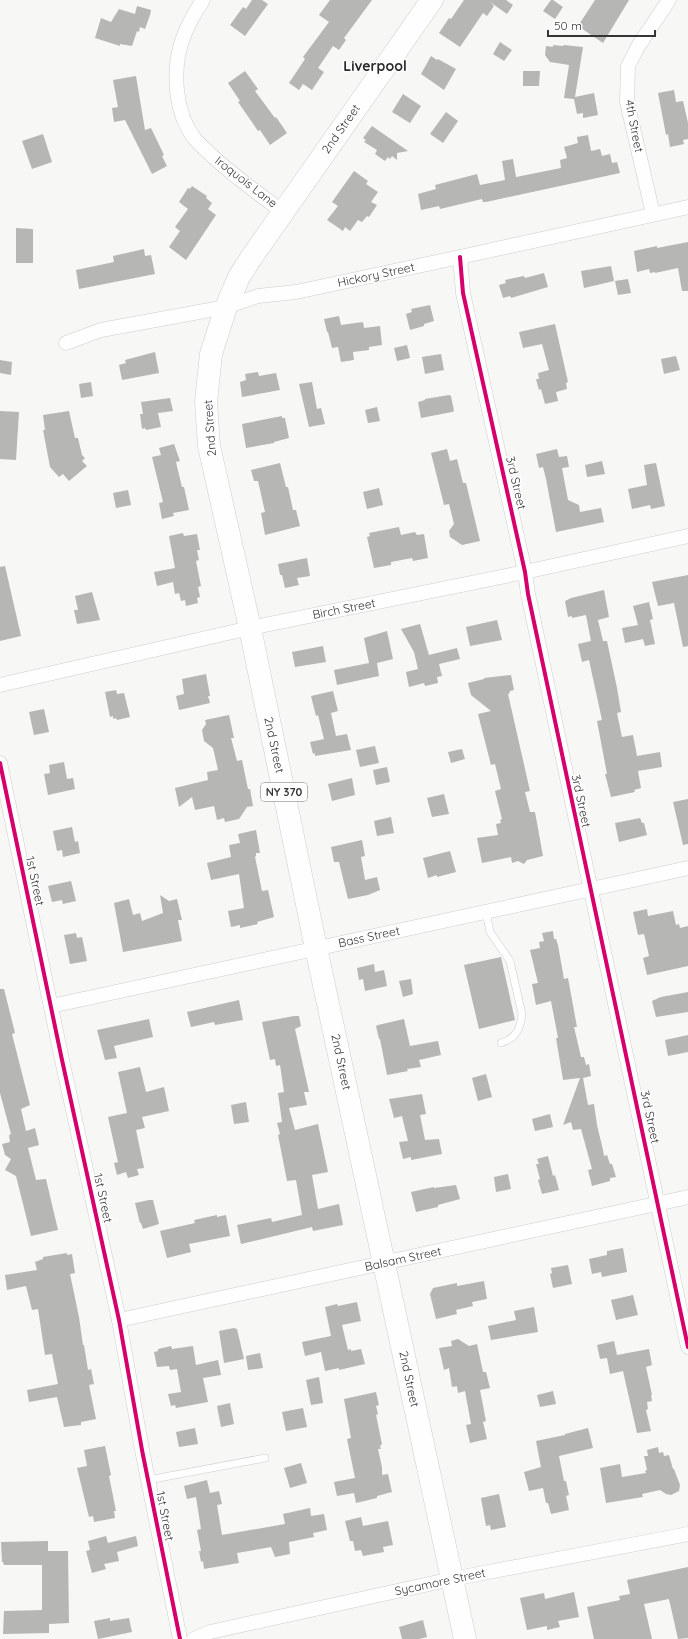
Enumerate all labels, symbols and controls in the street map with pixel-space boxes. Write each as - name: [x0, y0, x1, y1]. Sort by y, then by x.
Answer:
- scale bar: [548, 12, 655, 38]
- text: 50 m: [554, 18, 582, 33]
- district label: Liverpool: [343, 57, 407, 75]
- street label: 4th Street: [622, 98, 647, 153]
- street label: 2nd Street: [318, 101, 363, 156]
- street label: Iroquois Lane: [212, 153, 281, 211]
- street label: Hickory Street: [336, 259, 416, 290]
- street label: 2nd Street: [200, 399, 219, 457]
- street label: 3rd Street: [503, 455, 530, 511]
- street label: Birch Street: [311, 595, 377, 622]
- street label: 2nd Street: [261, 715, 288, 774]
- street label: 3rd Street: [569, 773, 594, 829]
- road number: NY 370: [261, 783, 307, 801]
- street label: 1st Street: [23, 855, 48, 907]
- street label: Bass Street: [337, 923, 401, 950]
- street label: 2nd Street: [328, 1032, 355, 1091]
- street label: 3rd Street: [638, 1089, 663, 1145]
- street label: 1st Street: [91, 1172, 116, 1224]
- street label: Balsam Street: [363, 1243, 443, 1274]
- street label: 2nd Street: [396, 1349, 423, 1408]
- street label: 1st Street: [153, 1490, 178, 1542]
- street label: Sycamore Street: [393, 1565, 487, 1598]

